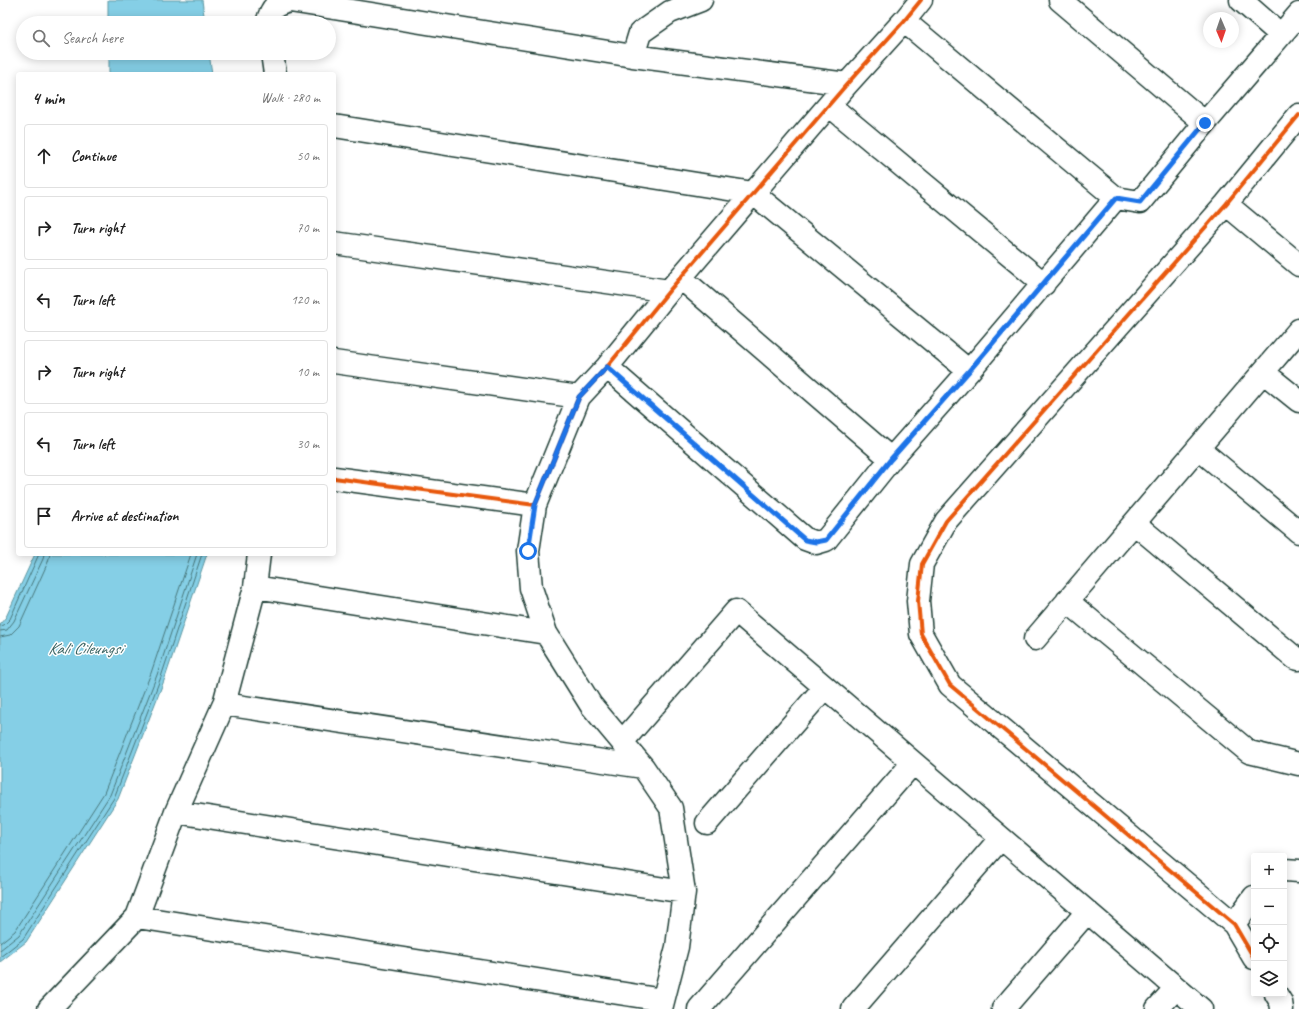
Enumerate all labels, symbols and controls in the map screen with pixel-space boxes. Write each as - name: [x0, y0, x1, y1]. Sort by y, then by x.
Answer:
- north arrow: [1203, 12, 1239, 48]
- search box: [16, 16, 336, 60]
- icon: search: [30, 27, 52, 49]
- text: Search here: [62, 29, 123, 48]
- text: 4 min: [32, 88, 65, 109]
- text: Walk · 280 m: [261, 90, 320, 106]
- route end: [1196, 114, 1214, 132]
- icon: ahead: [33, 145, 55, 167]
- text: Continue: [71, 147, 116, 166]
- text: 50 m: [297, 148, 319, 164]
- icon: right: [33, 217, 55, 239]
- text: Turn right: [71, 219, 124, 238]
- text: 70 m: [297, 220, 319, 236]
- icon: left: [33, 289, 55, 311]
- text: Turn left: [71, 291, 114, 310]
- text: 120 m: [291, 292, 319, 308]
- icon: right: [33, 361, 55, 383]
- text: Turn right: [71, 363, 124, 382]
- text: 10 m: [297, 364, 319, 380]
- icon: left: [33, 433, 55, 455]
- text: Turn left: [71, 435, 114, 454]
- text: 30 m: [297, 436, 319, 452]
- icon: arrive: [33, 505, 55, 527]
- text: Arrive at destination: [71, 507, 178, 526]
- route start: [519, 542, 537, 560]
- water label: Kali Cileungsi: [48, 638, 127, 659]
- map controls: [1251, 853, 1287, 997]
- button: +: [1251, 853, 1287, 889]
- button: −: [1251, 889, 1287, 925]
- button: locate: [1251, 925, 1287, 961]
- button: layers: [1251, 961, 1287, 997]

